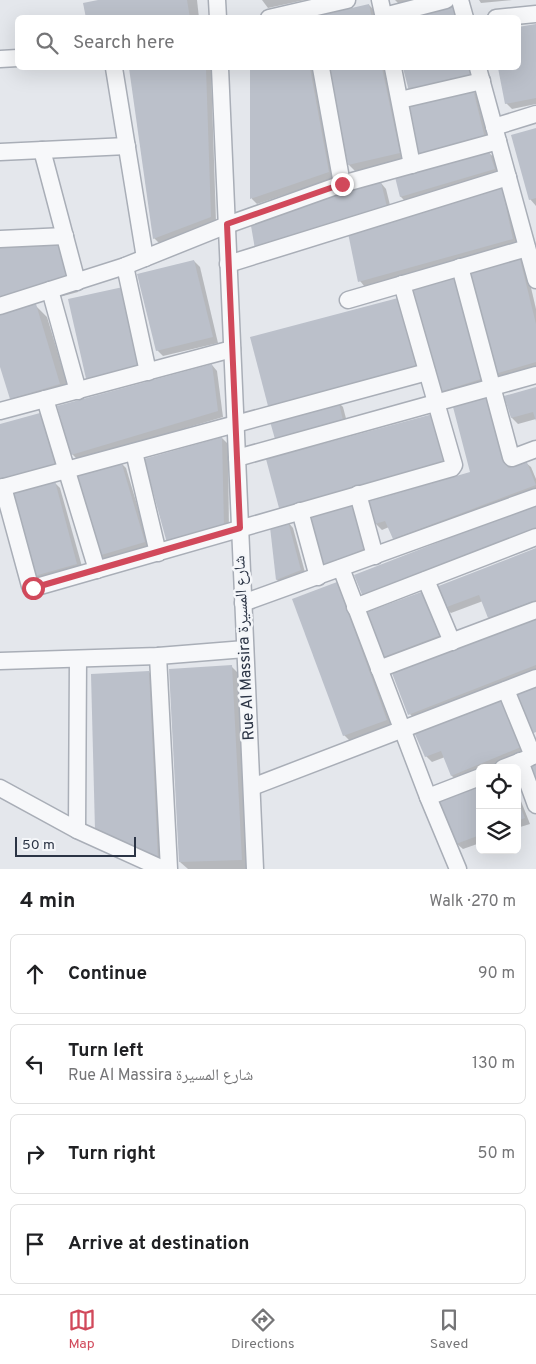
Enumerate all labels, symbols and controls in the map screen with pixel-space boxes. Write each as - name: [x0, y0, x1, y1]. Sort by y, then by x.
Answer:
- search box: [15, 15, 521, 70]
- icon: search: [33, 29, 61, 57]
- text: Search here: [73, 31, 175, 55]
- route end: [331, 173, 354, 196]
- street label: Rue Al Massira شارع المسيرة: [230, 555, 260, 741]
- route start: [22, 577, 45, 600]
- map controls: [476, 764, 521, 854]
- button: locate: [476, 764, 521, 809]
- button: layers: [476, 809, 521, 854]
- scale bar: [15, 834, 136, 857]
- text: 50 m: [22, 837, 55, 854]
- text: 4 min: [20, 888, 76, 915]
- text: Walk · 270 m: [429, 892, 516, 912]
- icon: ahead: [21, 960, 49, 988]
- text: Continue: [68, 962, 147, 986]
- text: 90 m: [478, 964, 515, 984]
- text: Turn left: [68, 1039, 144, 1063]
- icon: left: [21, 1050, 49, 1078]
- text: 130 m: [472, 1054, 515, 1074]
- text: Rue Al Massira شارع المسيرة: [68, 1066, 253, 1086]
- icon: right: [21, 1140, 49, 1168]
- text: Turn right: [68, 1142, 156, 1166]
- text: 50 m: [478, 1144, 515, 1164]
- icon: arrive: [21, 1230, 49, 1258]
- text: Arrive at destination: [68, 1232, 249, 1256]
- tab: Map: [68, 1306, 96, 1353]
- tab: Directions: [231, 1306, 295, 1353]
- tab: Saved: [430, 1306, 468, 1353]

